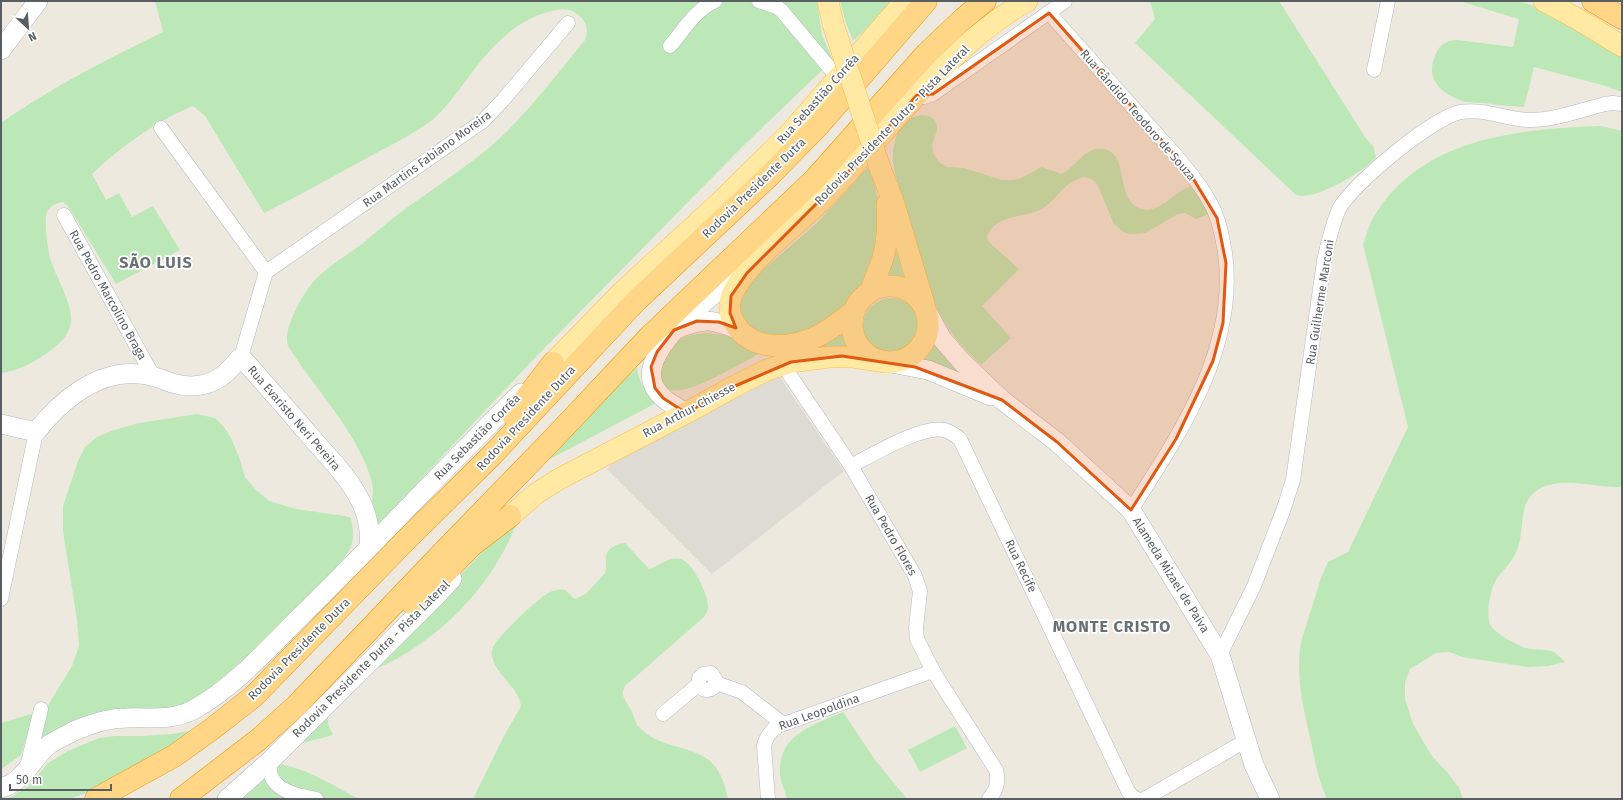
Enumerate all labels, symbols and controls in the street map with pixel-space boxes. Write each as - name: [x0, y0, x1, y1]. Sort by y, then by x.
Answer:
- north arrow: [8, 8, 48, 48]
- text: N: [26, 29, 38, 44]
- street label: Rodovia Presidente Dutra - Pista Lateral: [812, 42, 973, 208]
- street label: Rua Cândido Teodoro de Souza: [1077, 47, 1199, 183]
- street label: Rua Sebastião Corrêa: [774, 51, 862, 147]
- street label: Rua Martins Fabiano Moreira: [360, 108, 494, 210]
- street label: Rodovia Presidente Dutra: [699, 135, 809, 241]
- street label: Rua Pedro Marcolino Braga: [66, 228, 150, 362]
- street label: Rua Guilherme Marconi: [1303, 238, 1337, 366]
- district label: SÃO LUIS: [119, 253, 193, 272]
- street label: Rua Evaristo Neri Pereira: [245, 363, 343, 473]
- street label: Rodovia Presidente Dutra: [474, 363, 578, 473]
- street label: Rua Arthur Chiesse: [640, 380, 738, 440]
- street label: Rua Sebastião Corrêa: [431, 391, 523, 483]
- street label: Rua Pedro Flores: [862, 492, 920, 578]
- street label: Alameda Mizael de Paiva: [1130, 515, 1212, 635]
- street label: Rua Recife: [1002, 537, 1040, 595]
- street label: Rodovia Presidente Dutra - Pista Lateral: [290, 577, 453, 740]
- street label: Rodovia Presidente Dutra: [245, 595, 353, 703]
- district label: MONTE CRISTO: [1053, 617, 1171, 636]
- street label: Rua Leopoldina: [777, 691, 861, 733]
- scale bar: [10, 766, 111, 792]
- text: 50 m: [16, 773, 42, 787]

